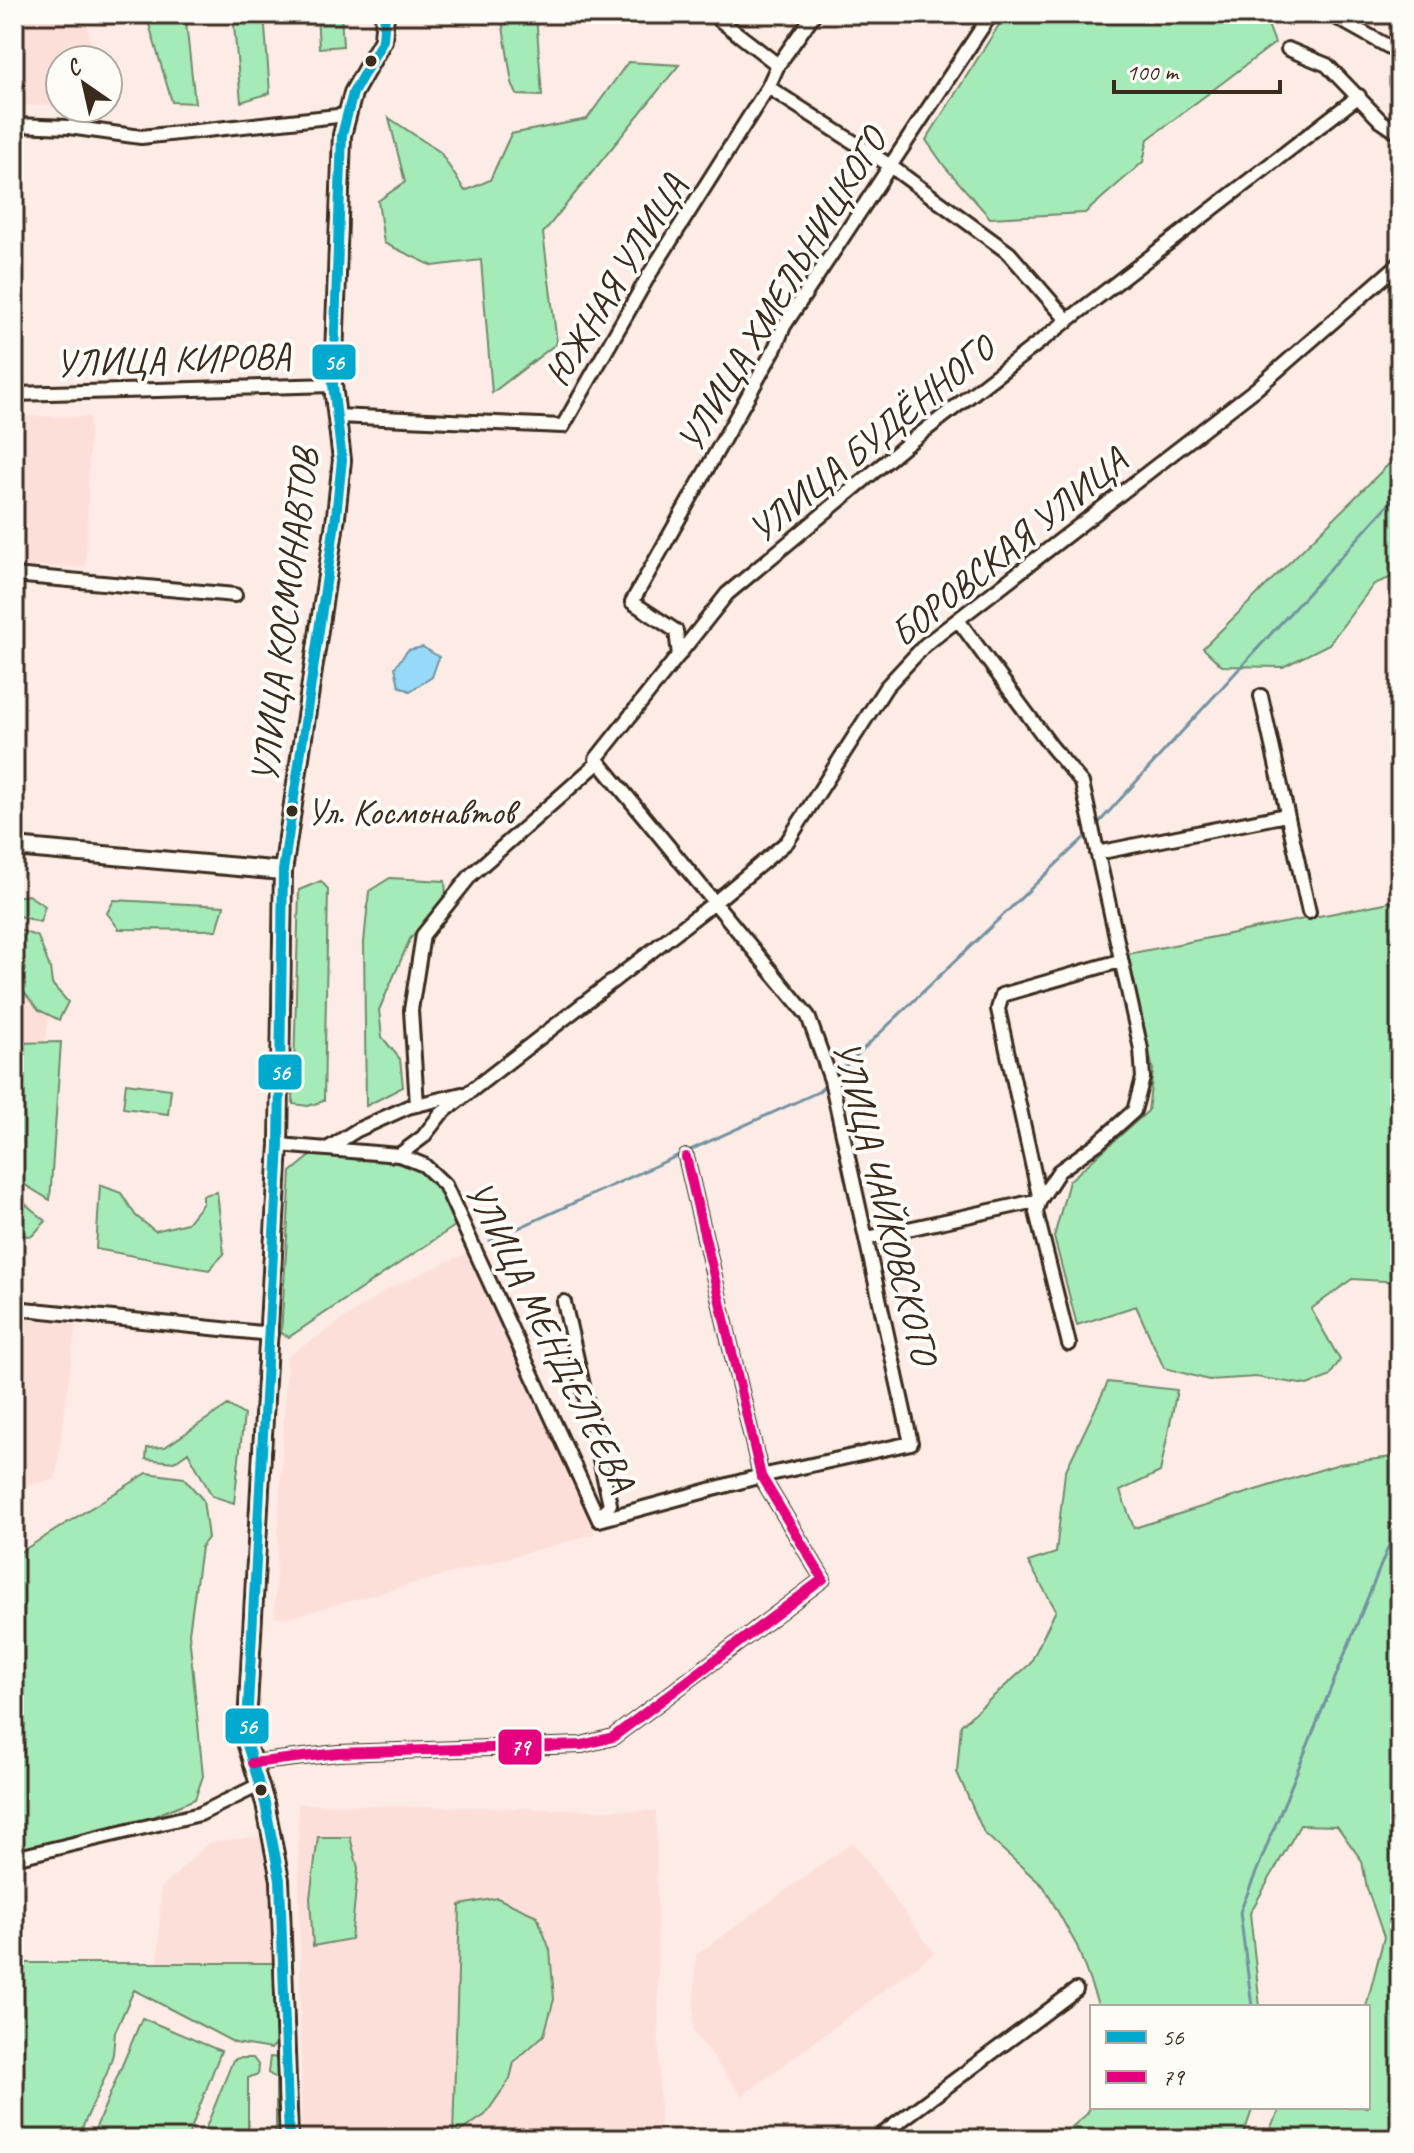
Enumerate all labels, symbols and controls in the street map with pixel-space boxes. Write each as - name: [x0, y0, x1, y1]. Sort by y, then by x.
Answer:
- north arrow: [44, 44, 124, 124]
- scale bar: [1114, 44, 1280, 94]
- text: С: [61, 52, 88, 83]
- unlabelled marker: [363, 53, 379, 69]
- text: 100 m: [1126, 57, 1180, 87]
- street label: УЛИЦА ХМЕЛЬНИЦКОГО: [666, 117, 899, 460]
- street label: ЮЖНАЯ УЛИЦА: [534, 165, 697, 394]
- street label: УЛИЦА БУДЁННОГО: [739, 324, 1006, 553]
- street label: УЛИЦА КИРОВА: [55, 332, 292, 387]
- line badge: 56: [311, 343, 357, 381]
- text: 56: [324, 349, 346, 377]
- street label: БОРОВСКАЯ УЛИЦА: [881, 436, 1138, 657]
- street label: УЛИЦА КОСМОНАВТОВ: [241, 443, 329, 786]
- place label: Ул. Космонавтов: [307, 789, 521, 835]
- marker: Ул. Космонавтов: [284, 803, 300, 819]
- street label: УЛИЦА ЧАЙКОВСКОГО: [823, 1036, 949, 1372]
- line badge: 56: [257, 1053, 303, 1091]
- text: 56: [270, 1059, 292, 1087]
- street label: УЛИЦА МЕНДЕЛЕЕВА: [455, 1173, 647, 1500]
- line badge: 56: [224, 1707, 270, 1745]
- text: 56: [237, 1713, 259, 1741]
- line badge: 79: [497, 1728, 543, 1766]
- text: 79: [510, 1734, 532, 1762]
- unlabelled marker: [253, 1782, 269, 1798]
- legend: [1090, 2005, 1370, 2109]
- text: 56: [1162, 2022, 1185, 2052]
- text: 79: [1162, 2062, 1186, 2092]

